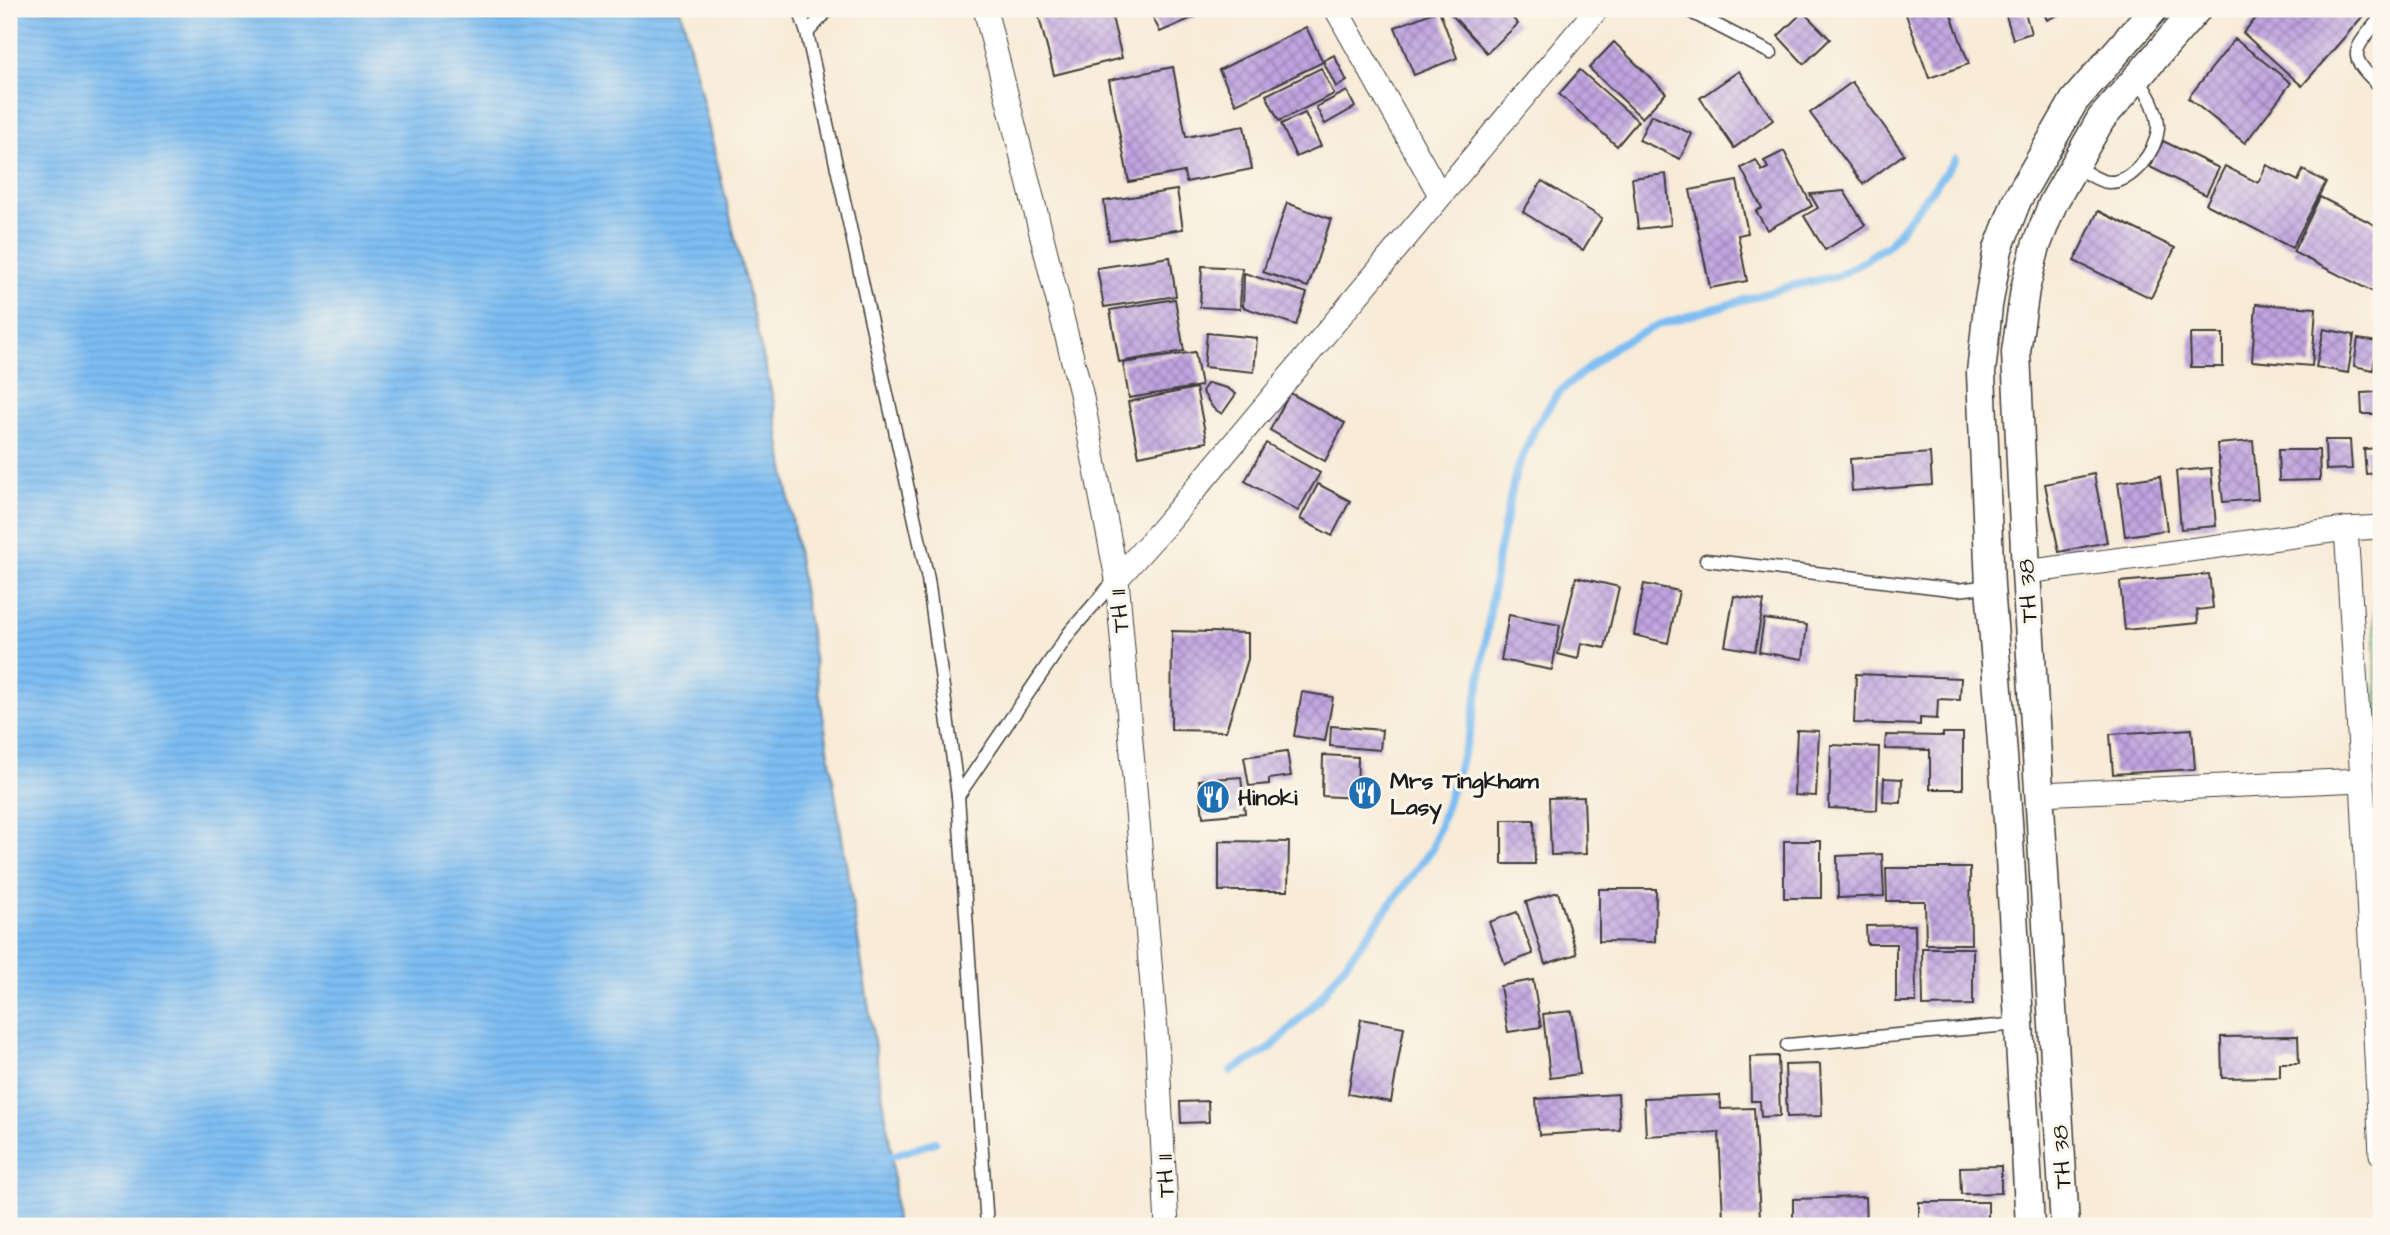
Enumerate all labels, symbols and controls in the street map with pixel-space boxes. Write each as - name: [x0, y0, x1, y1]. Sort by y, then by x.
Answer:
- street label: TH 38: [2010, 558, 2046, 624]
- street label: TH 11: [1102, 588, 1138, 634]
- place label: Mrs Tingkham Lasy: [1390, 765, 1540, 825]
- restaurant icon: Mrs Tingkham Lasy: [1346, 774, 1384, 812]
- restaurant icon: Hinoki: [1194, 778, 1232, 816]
- place label: Hinoki: [1238, 782, 1298, 814]
- street label: TH 38: [2044, 1124, 2080, 1190]
- street label: TH 11: [1149, 1153, 1183, 1198]

